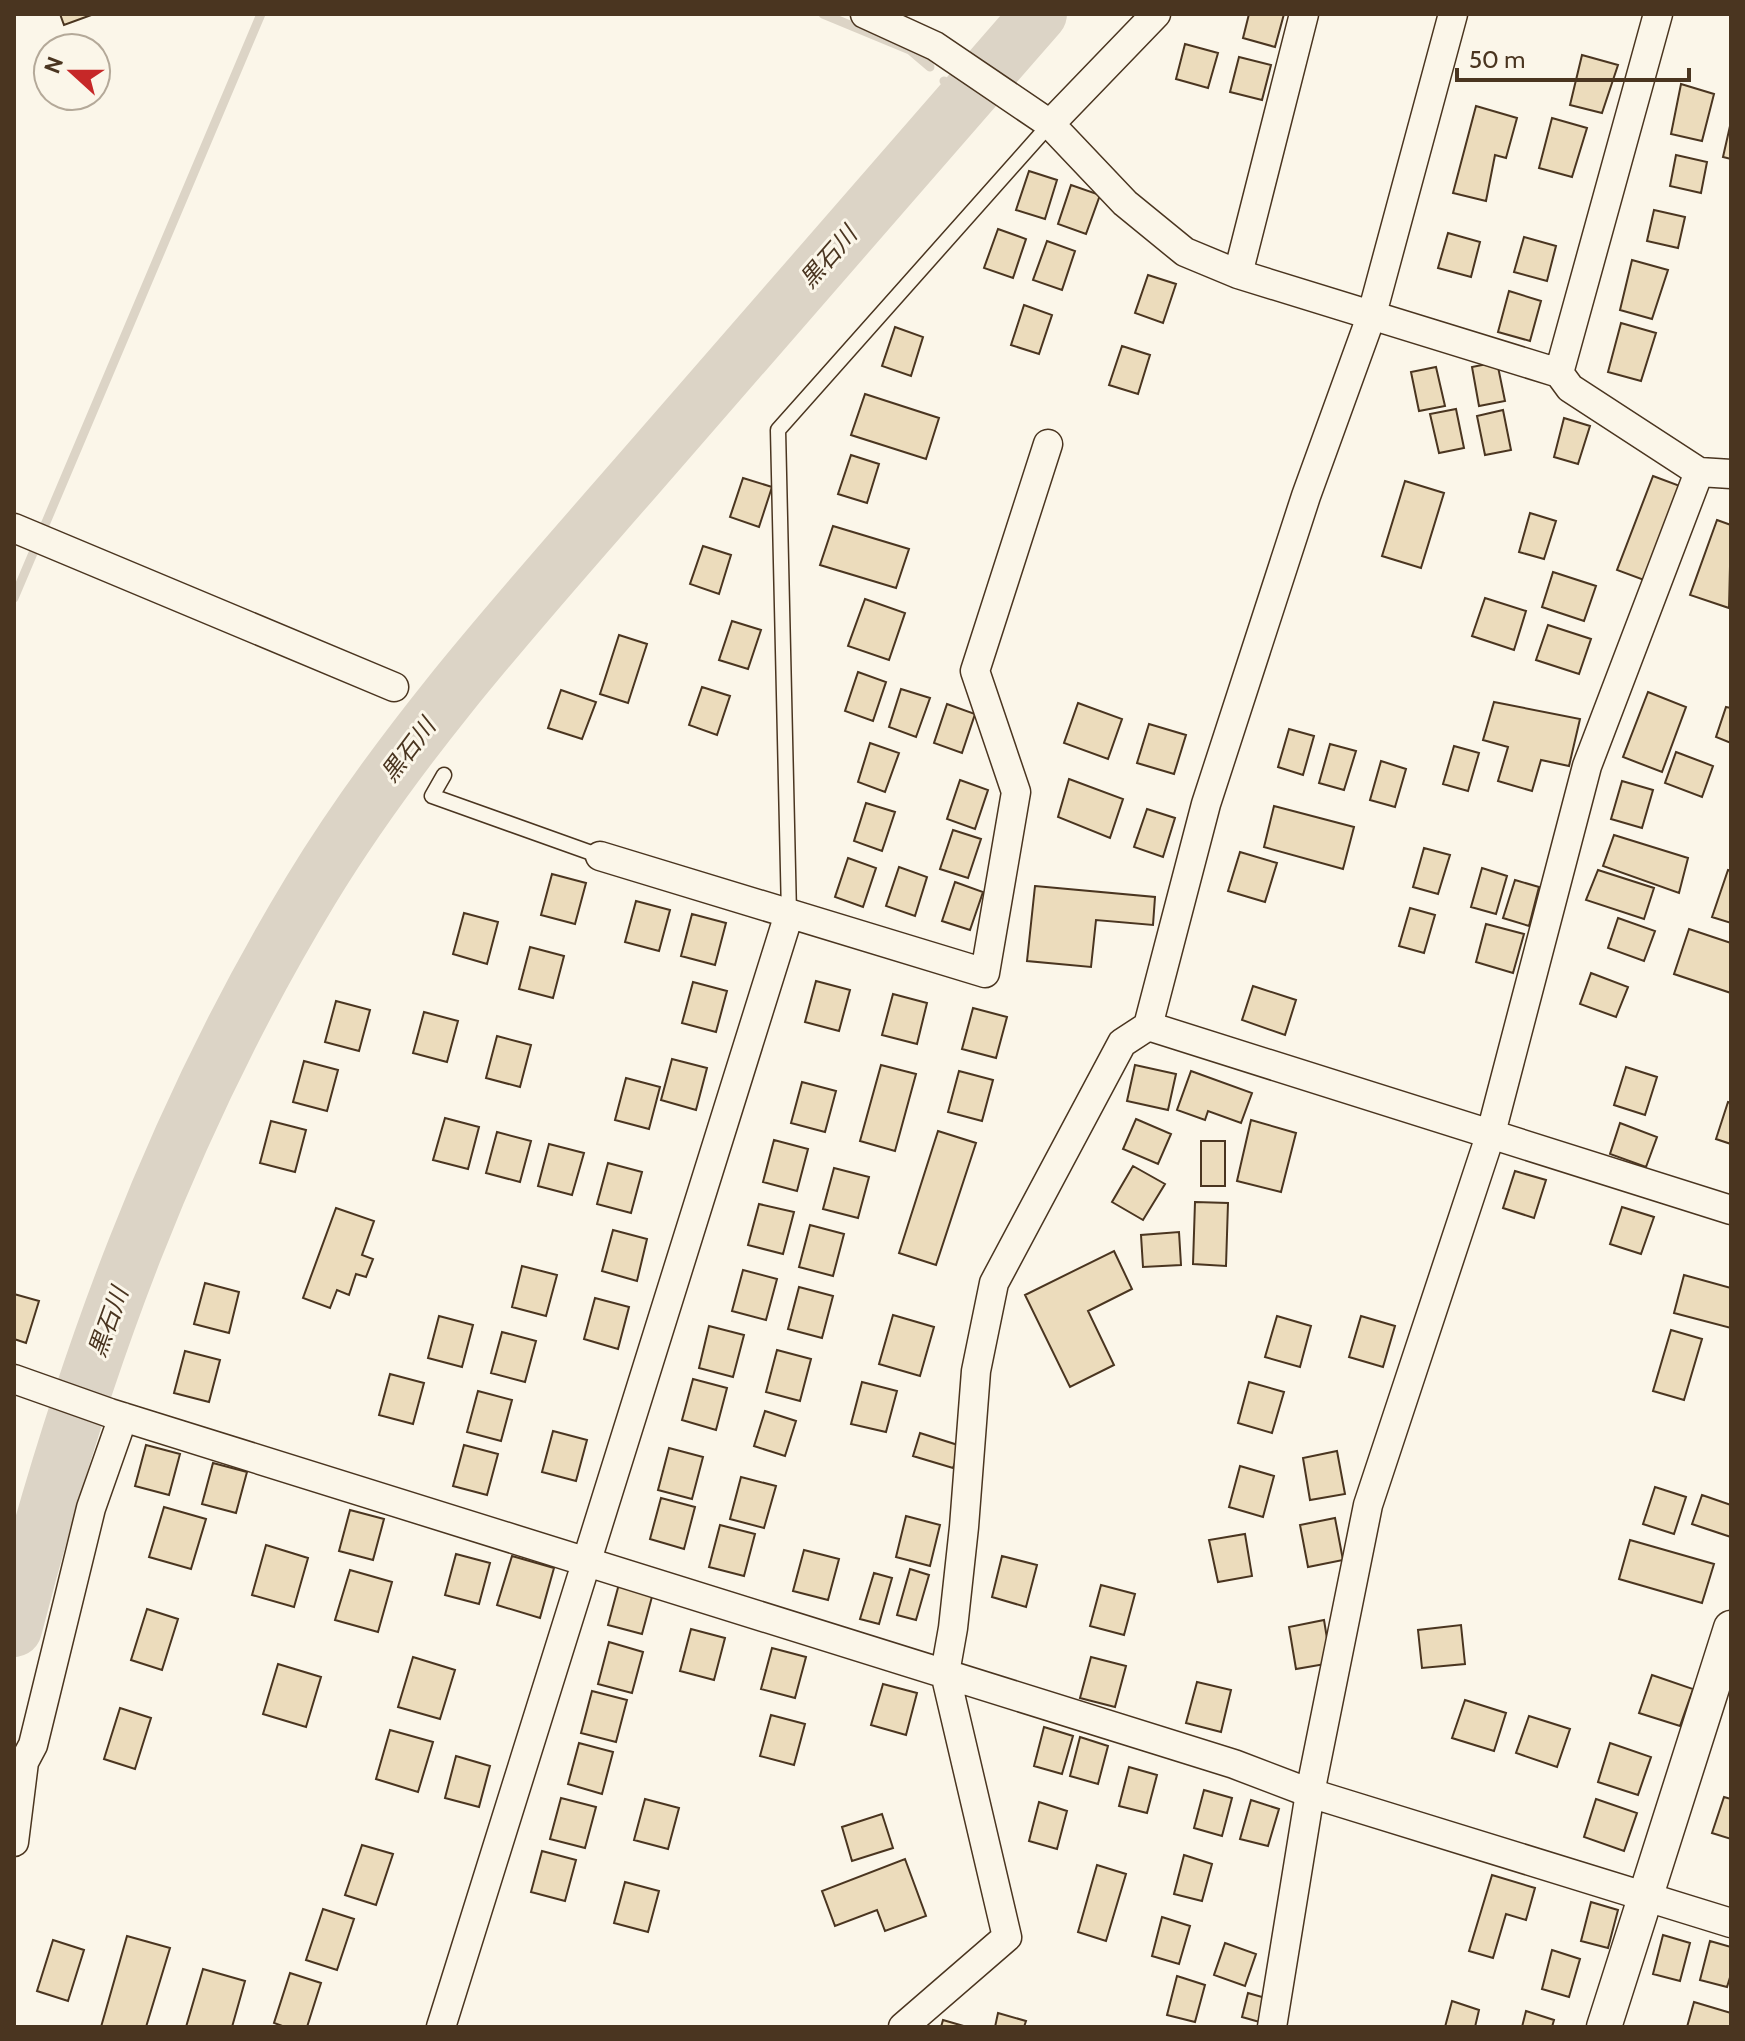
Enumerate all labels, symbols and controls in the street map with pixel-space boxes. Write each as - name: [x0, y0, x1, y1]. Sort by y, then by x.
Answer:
- north arrow: [32, 32, 112, 112]
- scale bar: [1457, 32, 1689, 82]
- text: 50 m: [1469, 45, 1525, 74]
- text: N: [38, 53, 69, 77]
- water label: 黒石川: [793, 218, 865, 294]
- water label: 黒石川: [375, 710, 443, 787]
- water label: 黒石川: [82, 1280, 135, 1361]

